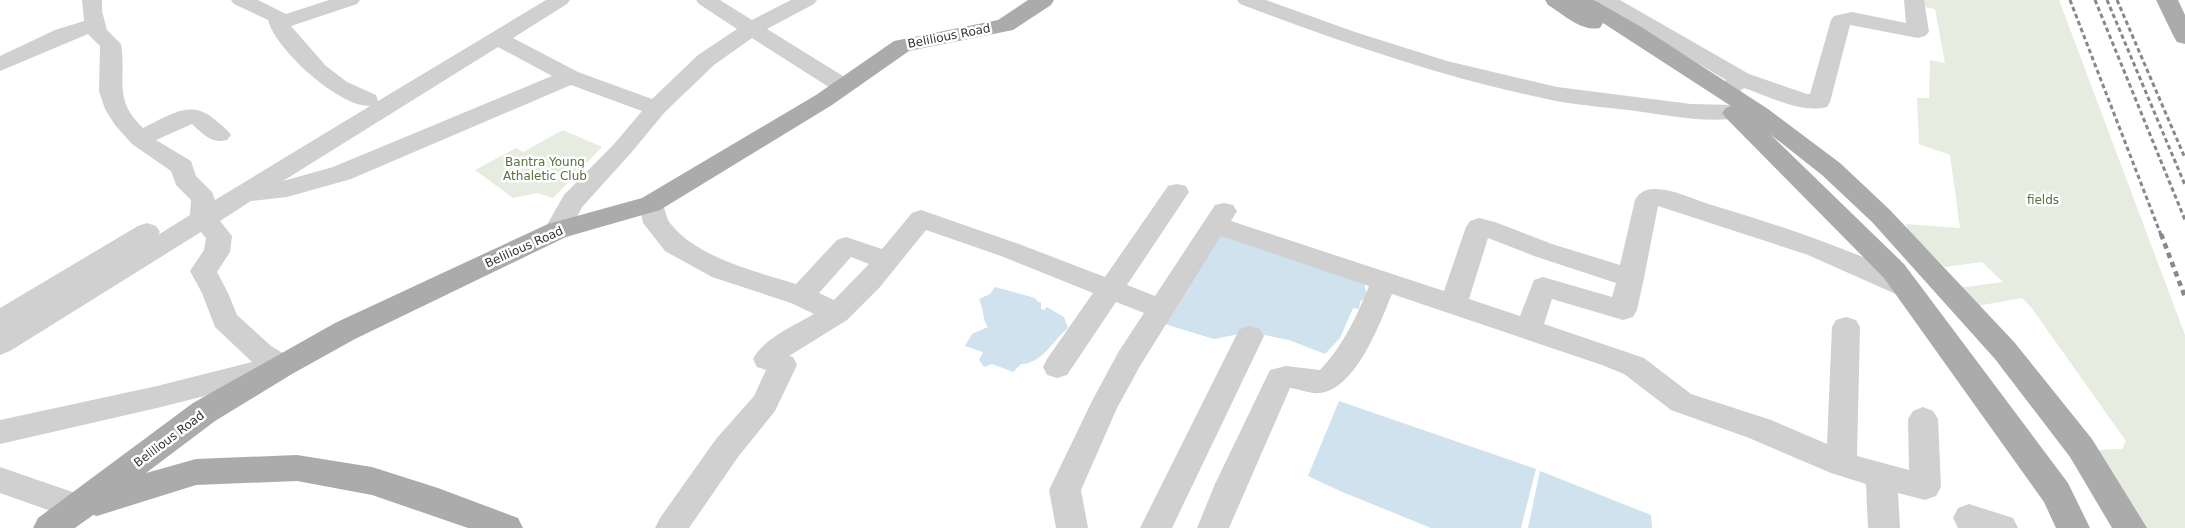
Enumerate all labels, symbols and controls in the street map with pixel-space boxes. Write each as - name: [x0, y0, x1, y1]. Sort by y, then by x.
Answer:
- street label: Belilious Road: [906, 21, 992, 51]
- park label: Bantra Young Athaletic Club: [503, 155, 587, 183]
- park label: fields: [2027, 193, 2059, 207]
- street label: Belilious Road: [483, 224, 565, 270]
- street label: Belilious Road: [131, 408, 207, 470]

